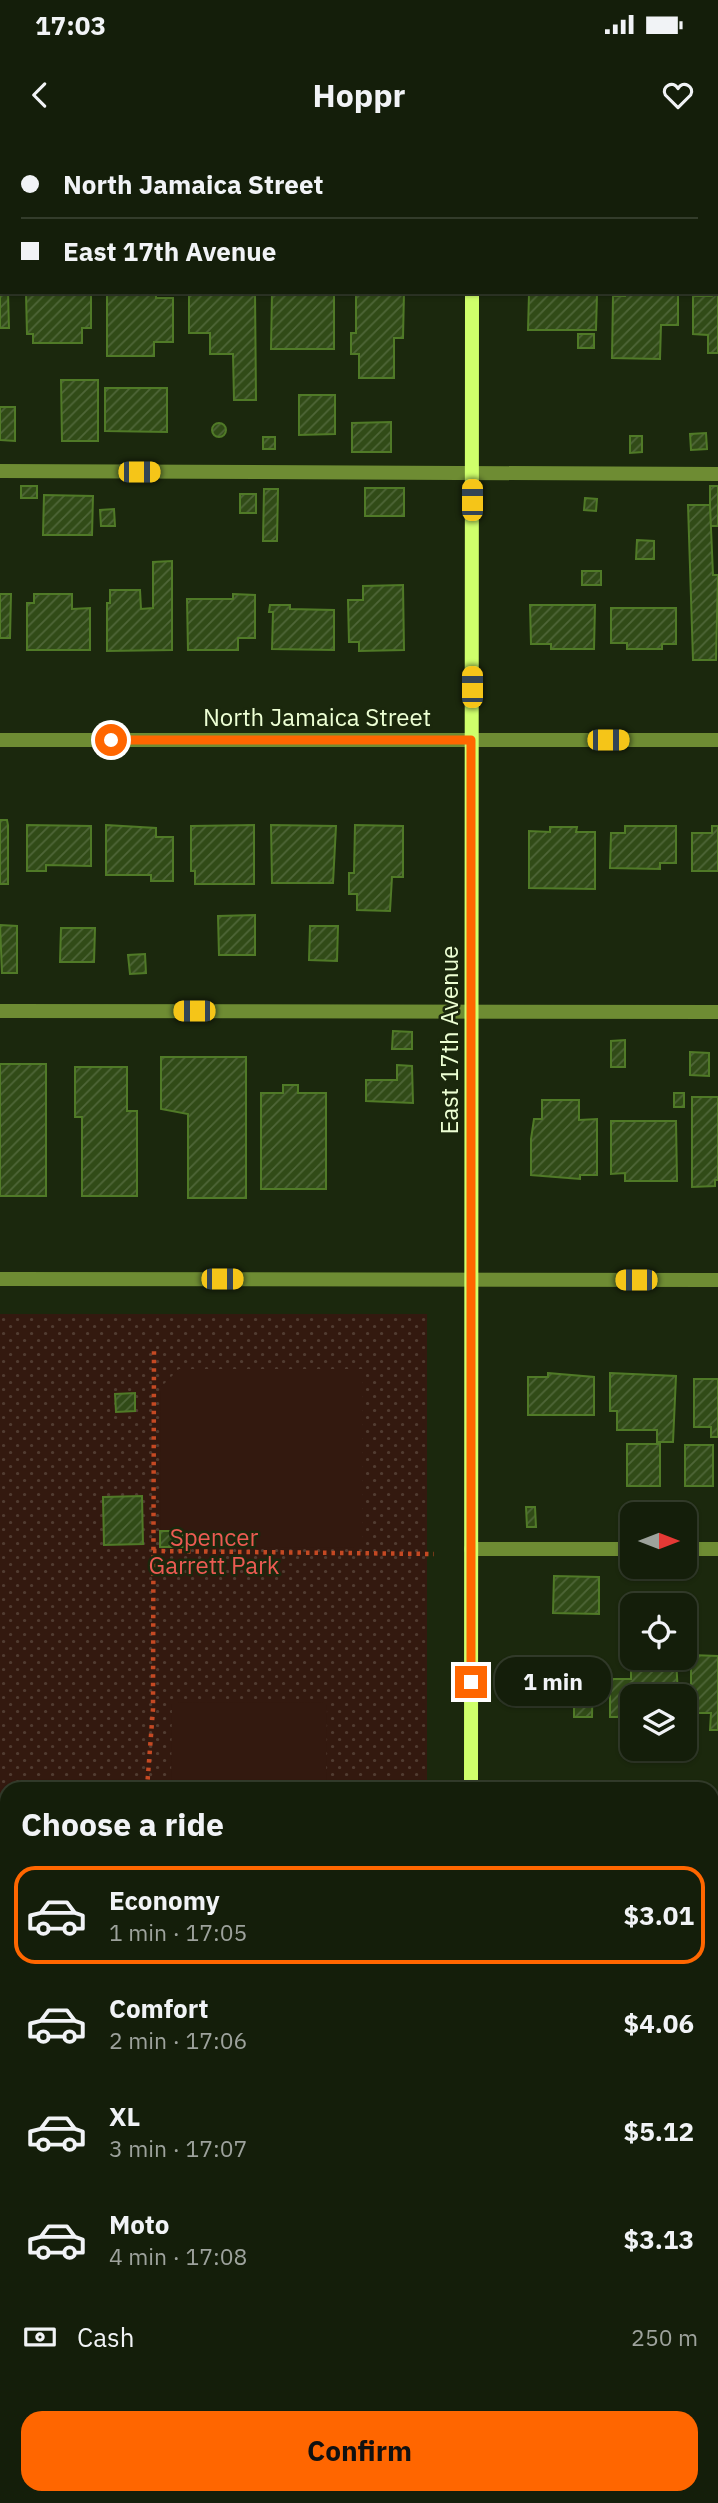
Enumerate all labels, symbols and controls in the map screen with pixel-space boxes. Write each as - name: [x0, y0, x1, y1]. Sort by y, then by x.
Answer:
- text: 17:03: [35, 8, 106, 42]
- text: Hoppr: [312, 74, 406, 116]
- icon: back: [21, 76, 59, 114]
- icon: heart: [659, 76, 697, 114]
- text: North Jamaica Street: [63, 167, 323, 201]
- text: East 17th Avenue: [63, 234, 276, 268]
- car: [119, 462, 161, 483]
- car: [462, 479, 483, 521]
- car: [462, 666, 483, 708]
- street label: North Jamaica Street: [203, 701, 431, 733]
- route start: [95, 724, 127, 756]
- car: [588, 730, 630, 751]
- street label: East 17th Avenue: [433, 945, 465, 1135]
- car: [174, 1001, 216, 1022]
- car: [202, 1269, 244, 1290]
- car: [616, 1270, 658, 1291]
- north arrow: [620, 1502, 696, 1578]
- map controls: [620, 1502, 697, 1761]
- park label: Spencer Garrett Park: [148, 1521, 280, 1581]
- button: locate: [620, 1593, 697, 1670]
- callout: 1 min: [496, 1658, 611, 1706]
- route end: [455, 1666, 487, 1698]
- text: 1 min: [523, 1666, 583, 1696]
- button: layers: [620, 1684, 697, 1761]
- text: Choose a ride: [21, 1803, 224, 1845]
- text: Economy: [109, 1883, 220, 1917]
- icon: car: [25, 1884, 88, 1947]
- text: $3.01: [624, 1898, 694, 1932]
- text: 1 min · 17:05: [109, 1917, 247, 1947]
- text: Comfort: [109, 1991, 208, 2025]
- icon: car: [25, 1992, 88, 2055]
- text: $4.06: [624, 2006, 694, 2040]
- text: 2 min · 17:06: [109, 2025, 247, 2055]
- text: XL: [109, 2099, 140, 2133]
- icon: car: [25, 2100, 88, 2163]
- text: $5.12: [624, 2114, 694, 2148]
- text: 3 min · 17:07: [109, 2133, 247, 2163]
- text: Moto: [109, 2207, 169, 2241]
- icon: car: [25, 2208, 88, 2271]
- text: $3.13: [624, 2222, 694, 2256]
- text: 4 min · 17:08: [109, 2241, 247, 2271]
- icon: cash: [21, 2318, 59, 2356]
- text: Cash: [77, 2320, 134, 2354]
- text: 250 m: [631, 2322, 698, 2352]
- button: Confirm: [21, 2411, 698, 2491]

